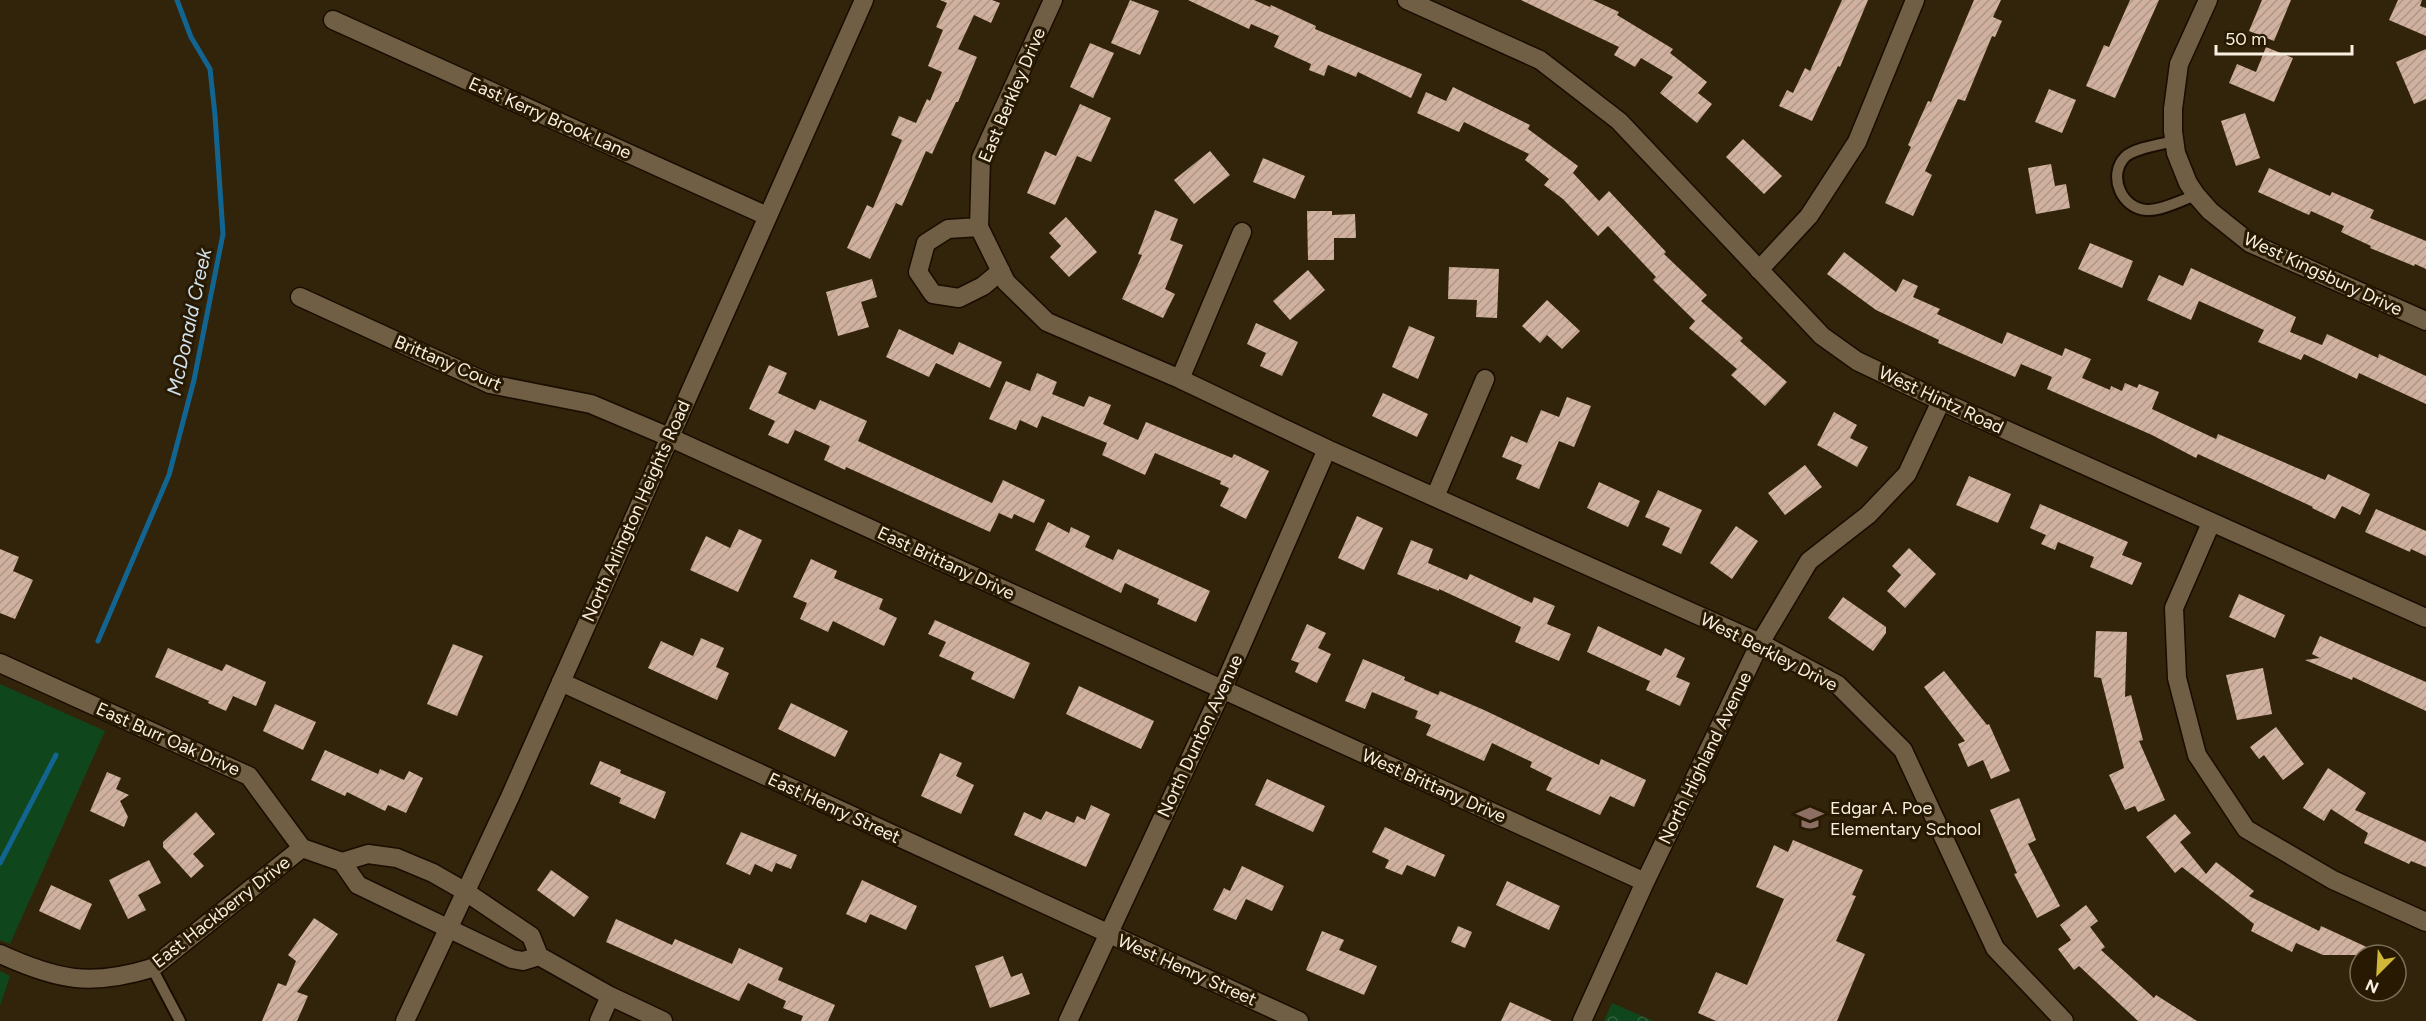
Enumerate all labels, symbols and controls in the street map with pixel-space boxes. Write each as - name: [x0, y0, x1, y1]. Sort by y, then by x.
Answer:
- scale bar: [2216, 18, 2352, 56]
- street label: East Berkley Drive: [974, 24, 1050, 166]
- text: 50 m: [2225, 28, 2267, 50]
- street label: East Kerry Brook Lane: [465, 72, 635, 164]
- street label: West Kingsbury Drive: [2240, 228, 2406, 320]
- water label: McDonald Creek: [162, 245, 217, 398]
- street label: Brittany Court: [391, 331, 505, 396]
- street label: West Hintz Road: [1875, 361, 2007, 439]
- street label: North Arlington Heights Road: [577, 397, 695, 625]
- street label: East Brittany Drive: [874, 522, 1018, 605]
- street label: West Berkley Drive: [1697, 608, 1841, 696]
- street label: North Dunton Avenue: [1153, 651, 1247, 821]
- street label: North Highland Avenue: [1654, 668, 1756, 848]
- street label: East Burr Oak Drive: [93, 697, 243, 781]
- street label: West Brittany Drive: [1359, 744, 1510, 828]
- street label: East Henry Street: [764, 768, 904, 848]
- place label: Edgar A. Poe Elementary School: [1830, 797, 1981, 840]
- school or university icon: Edgar A. Poe Elementary School: [1795, 803, 1825, 833]
- street label: East Hackberry Drive: [148, 851, 294, 973]
- street label: West Henry Street: [1114, 929, 1260, 1011]
- north arrow: [2348, 943, 2408, 1003]
- text: N: [2363, 975, 2382, 997]

